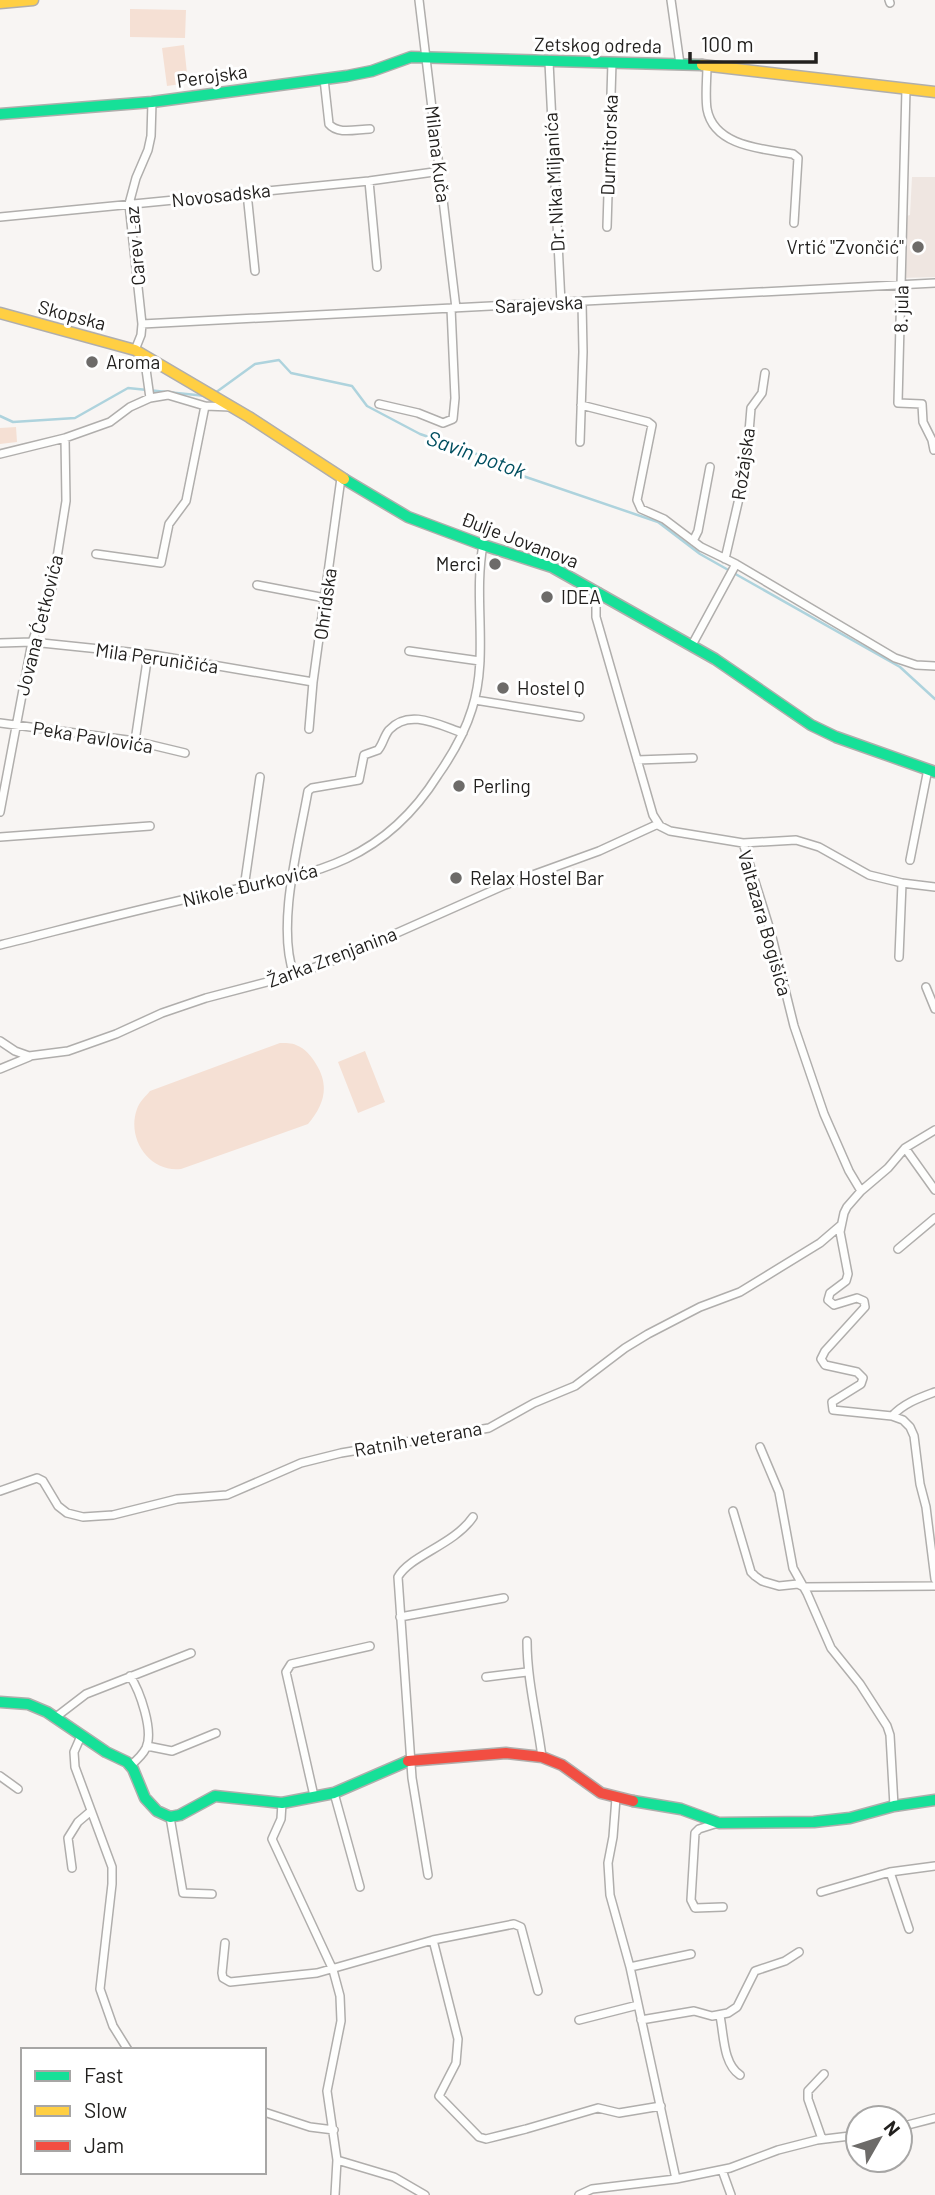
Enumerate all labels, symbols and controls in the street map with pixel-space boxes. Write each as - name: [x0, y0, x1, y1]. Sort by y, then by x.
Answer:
- scale bar: [690, 21, 816, 65]
- text: 100 m: [701, 31, 754, 56]
- street label: Zetskog odreda: [534, 32, 662, 57]
- street label: Perojska: [175, 59, 249, 92]
- street label: Durmitorska: [595, 94, 622, 196]
- street label: Milana Kuča: [421, 104, 456, 204]
- street label: Dr. Nika Miljanića: [538, 112, 569, 252]
- street label: Novosadska: [170, 178, 272, 211]
- street label: Carev Laz: [120, 205, 149, 287]
- place label: Vrtić "Zvončić": [786, 235, 904, 258]
- marker: Vrtić "Zvončić": [910, 239, 926, 255]
- street label: 8. jula: [889, 285, 912, 333]
- street label: Sarajevska: [494, 290, 584, 317]
- street label: Skopska: [36, 294, 109, 335]
- place label: Aroma: [106, 350, 160, 373]
- marker: Aroma: [84, 354, 100, 370]
- water label: Savin potok: [424, 424, 530, 483]
- street label: Rožajska: [726, 426, 759, 502]
- street label: Đulje Jovanova: [458, 507, 582, 572]
- street label: Jovana Ćetkovića: [10, 552, 67, 698]
- place label: Merci: [436, 552, 481, 575]
- marker: Merci: [487, 556, 503, 572]
- street label: Ohridska: [308, 566, 341, 641]
- place label: IDEA: [561, 585, 601, 608]
- marker: IDEA: [539, 589, 555, 605]
- street label: Mila Peruničića: [94, 637, 220, 678]
- place label: Hostel Q: [517, 676, 585, 699]
- marker: Hostel Q: [495, 680, 511, 696]
- street label: Peka Pavlovića: [31, 716, 155, 757]
- place label: Perling: [473, 774, 531, 797]
- marker: Perling: [451, 778, 467, 794]
- street label: Valtazara Bogišića: [734, 847, 797, 998]
- street label: Nikole Đurkovića: [180, 858, 320, 911]
- place label: Relax Hostel Bar: [470, 866, 604, 889]
- marker: Relax Hostel Bar: [448, 870, 464, 886]
- street label: Žarka Zrenjanina: [264, 921, 400, 992]
- street label: Ratnih veterana: [352, 1416, 484, 1461]
- legend: [21, 2048, 266, 2174]
- text: Fast: [84, 2062, 124, 2087]
- text: Slow: [84, 2097, 127, 2122]
- north arrow: [844, 2104, 914, 2174]
- text: N: [880, 2116, 906, 2140]
- text: Jam: [84, 2132, 124, 2157]

